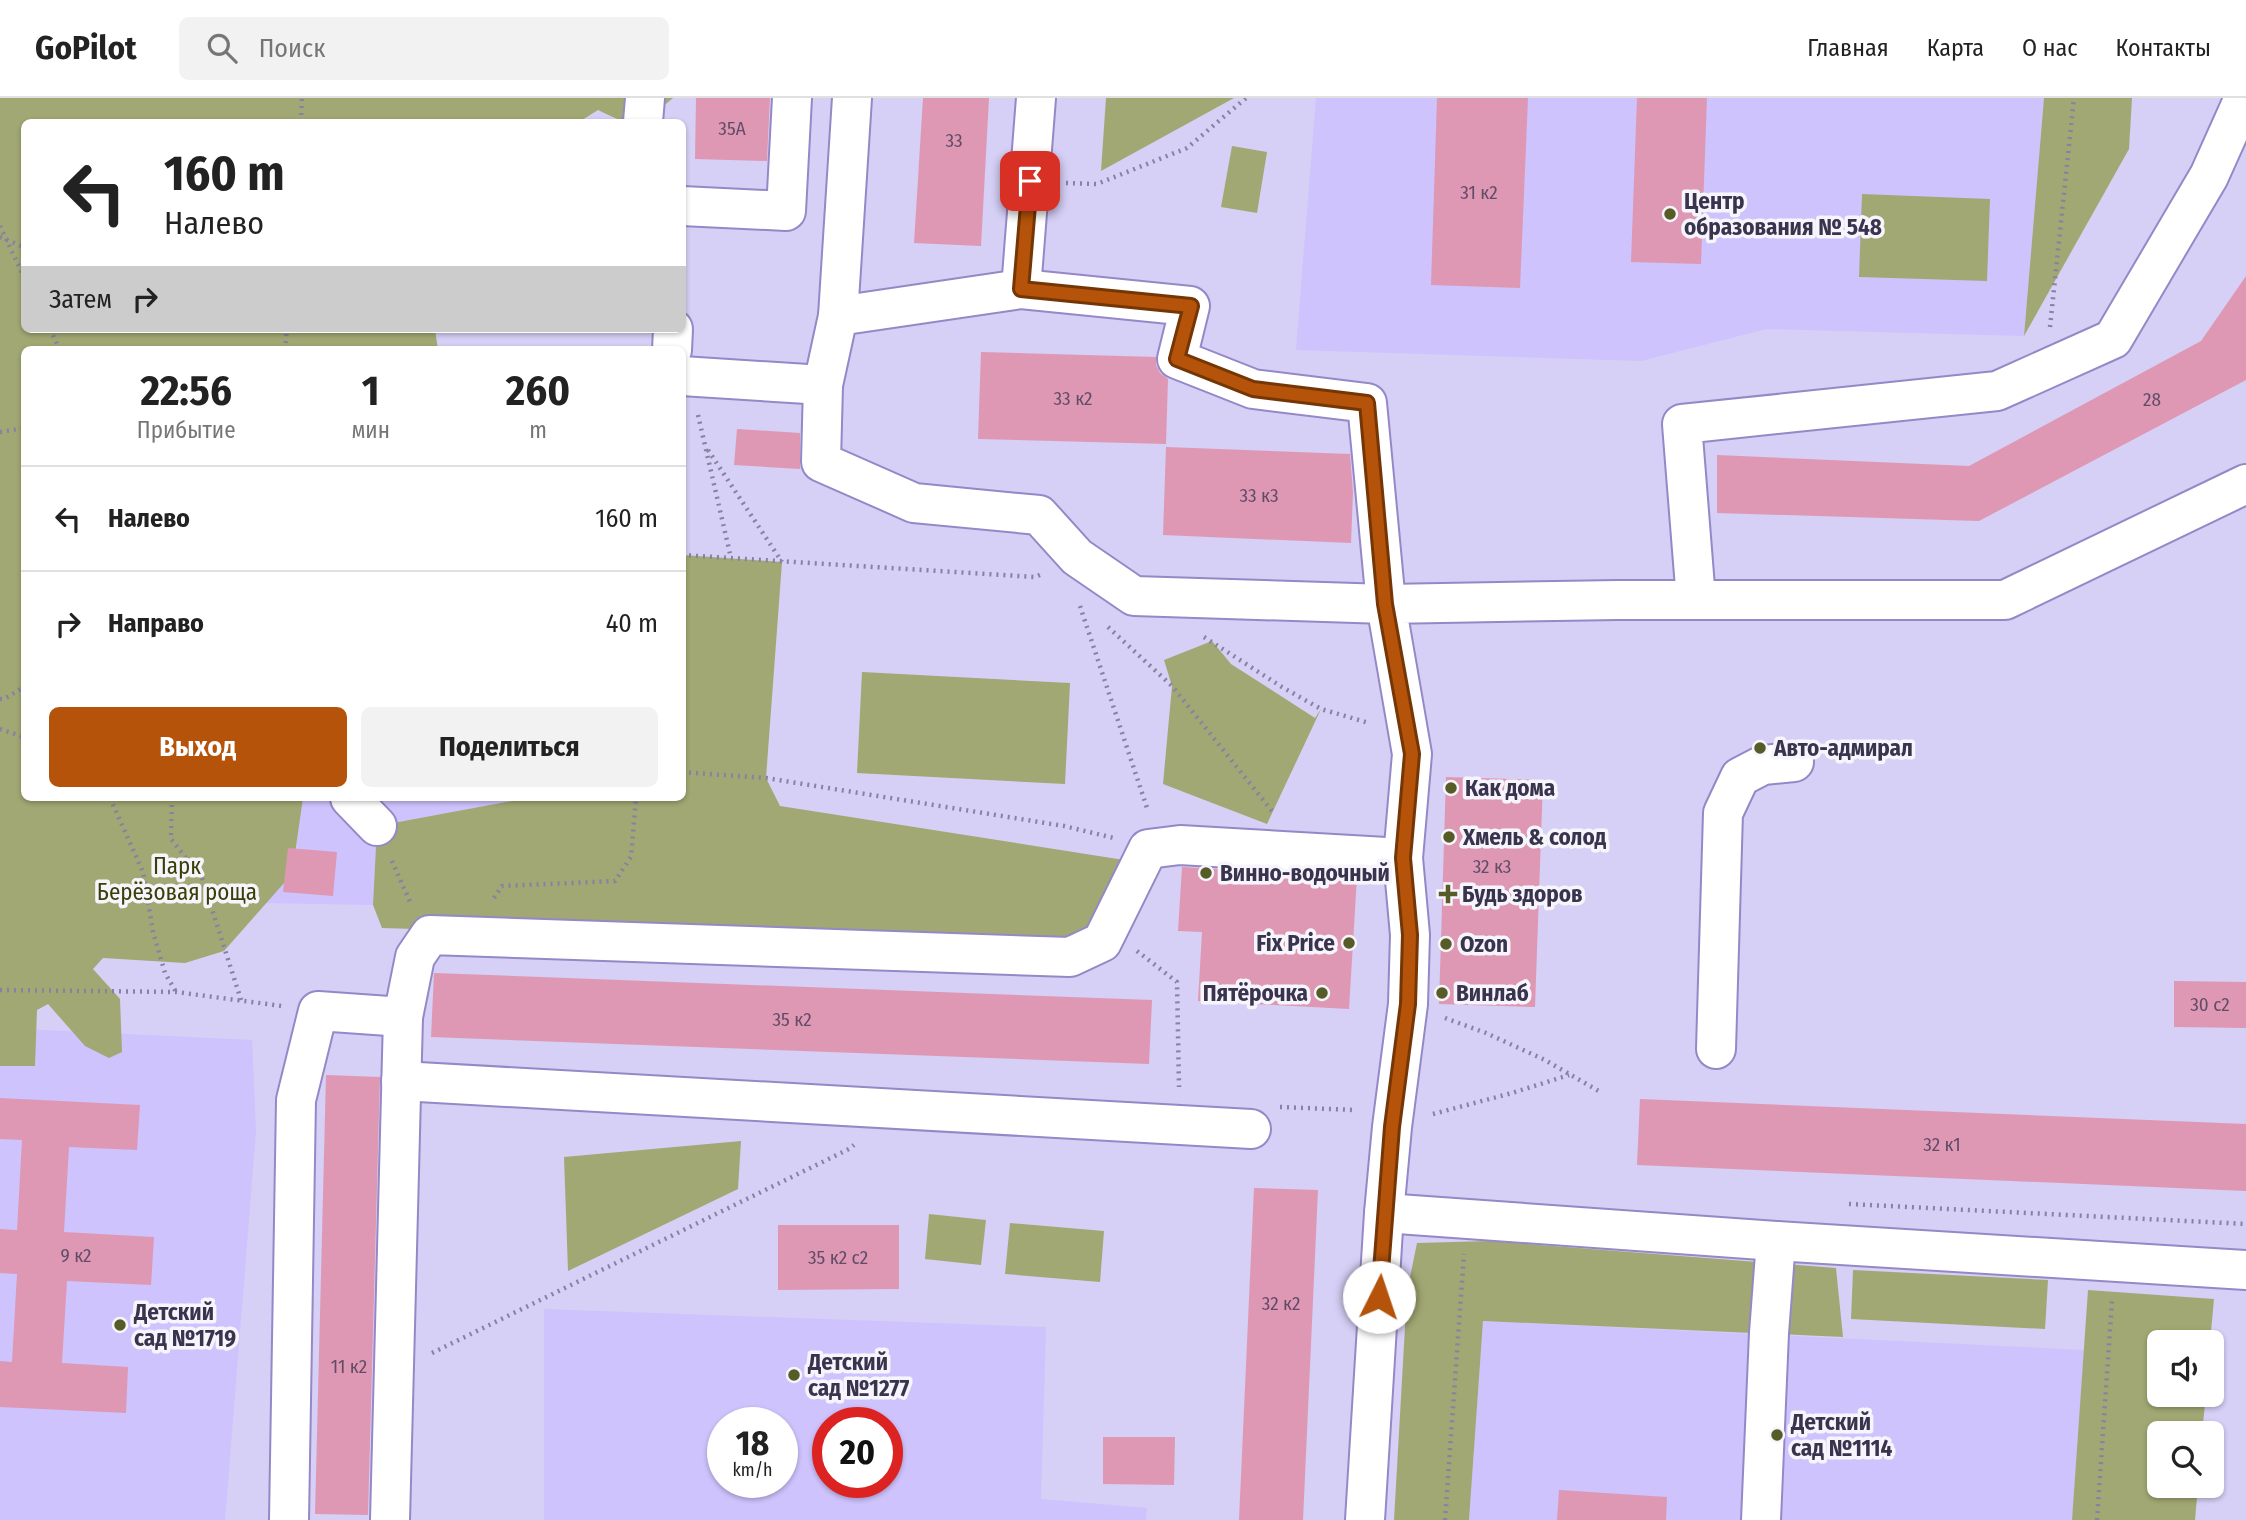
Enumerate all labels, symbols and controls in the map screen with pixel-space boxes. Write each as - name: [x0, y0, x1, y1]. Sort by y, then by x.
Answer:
- search box: [179, 17, 669, 80]
- text: GoPilot: [35, 28, 137, 68]
- icon: search: [203, 29, 241, 67]
- text: Поиск: [259, 33, 325, 64]
- text: Главная: [1807, 34, 1889, 62]
- text: Карта: [1927, 34, 1984, 62]
- text: О нас: [2022, 34, 2077, 62]
- text: Контакты: [2115, 34, 2211, 62]
- house number: 35А: [718, 117, 746, 140]
- house number: 33: [945, 129, 963, 152]
- text: 160 m: [164, 144, 285, 203]
- icon: left: [49, 147, 140, 238]
- pin: [1000, 151, 1060, 211]
- icon: arrive: [1011, 162, 1049, 200]
- house number: 31 к2: [1460, 181, 1498, 204]
- place label: Центр образования № 548: [1684, 187, 1882, 241]
- text: Налево: [164, 204, 264, 242]
- marker: Центр образования № 548: [1662, 206, 1678, 222]
- icon: right: [126, 280, 164, 318]
- text: Затем: [49, 284, 112, 315]
- text: 22:56: [140, 366, 232, 416]
- text: 1: [362, 366, 380, 416]
- text: 260: [506, 366, 570, 416]
- house number: 33 к2: [1054, 387, 1092, 410]
- house number: 28: [2143, 388, 2161, 411]
- text: Прибытие: [137, 416, 236, 444]
- text: мин: [351, 416, 390, 444]
- text: m: [529, 416, 547, 444]
- house number: 33 к3: [1239, 484, 1279, 507]
- icon: left: [49, 500, 87, 538]
- text: Налево: [108, 503, 190, 534]
- text: 160 m: [595, 503, 658, 534]
- icon: right: [49, 605, 87, 643]
- text: Направо: [108, 608, 204, 639]
- text: 40 m: [606, 608, 658, 639]
- button: Выход: [49, 707, 347, 787]
- button: Поделиться: [361, 707, 658, 787]
- place label: Авто-адмирал: [1773, 734, 1913, 762]
- marker: Авто-адмирал: [1752, 740, 1768, 756]
- place label: Как дома: [1465, 774, 1555, 802]
- marker: Как дома: [1443, 780, 1459, 796]
- place label: Хмель & солод: [1462, 823, 1606, 851]
- marker: Хмель & солод: [1441, 829, 1457, 845]
- park label: Парк Берёзовая роща: [97, 852, 257, 906]
- house number: 32 к3: [1473, 855, 1511, 878]
- place label: Винно-водочный: [1220, 859, 1390, 887]
- marker: Винно-водочный: [1198, 865, 1214, 881]
- place label: Будь здоров: [1462, 880, 1583, 908]
- marker: Будь здоров: [1440, 886, 1456, 902]
- place label: Fix Price: [1256, 929, 1335, 957]
- place label: Ozon: [1460, 930, 1508, 958]
- marker: Fix Price: [1341, 935, 1357, 951]
- marker: Ozon: [1438, 936, 1454, 952]
- place label: Пятёрочка: [1203, 979, 1308, 1007]
- place label: Винлаб: [1456, 979, 1529, 1007]
- marker: Пятёрочка: [1314, 985, 1330, 1001]
- marker: Винлаб: [1434, 985, 1450, 1001]
- house number: 30 с2: [2190, 993, 2230, 1016]
- house number: 35 к2: [772, 1008, 812, 1031]
- house number: 32 к1: [1923, 1133, 1961, 1156]
- house number: 9 к2: [61, 1244, 92, 1267]
- house number: 35 к2 с2: [808, 1246, 868, 1269]
- position arrow: [1342, 1260, 1416, 1334]
- house number: 32 к2: [1262, 1292, 1300, 1315]
- place label: Детский сад №1719: [133, 1298, 236, 1352]
- marker: Детский сад №1719: [112, 1317, 128, 1333]
- map controls: [2147, 1330, 2224, 1498]
- button: sound: [2147, 1330, 2224, 1407]
- place label: Детский сад №1277: [807, 1348, 909, 1402]
- house number: 11 к2: [331, 1355, 367, 1378]
- marker: Детский сад №1277: [786, 1367, 802, 1383]
- speed limit sign: 20: [812, 1407, 903, 1498]
- place label: Детский сад №1114: [1790, 1408, 1893, 1462]
- button: search: [2147, 1421, 2224, 1498]
- text: 18: [736, 1422, 769, 1464]
- marker: Детский сад №1114: [1769, 1427, 1785, 1443]
- text: km/h: [732, 1459, 773, 1481]

